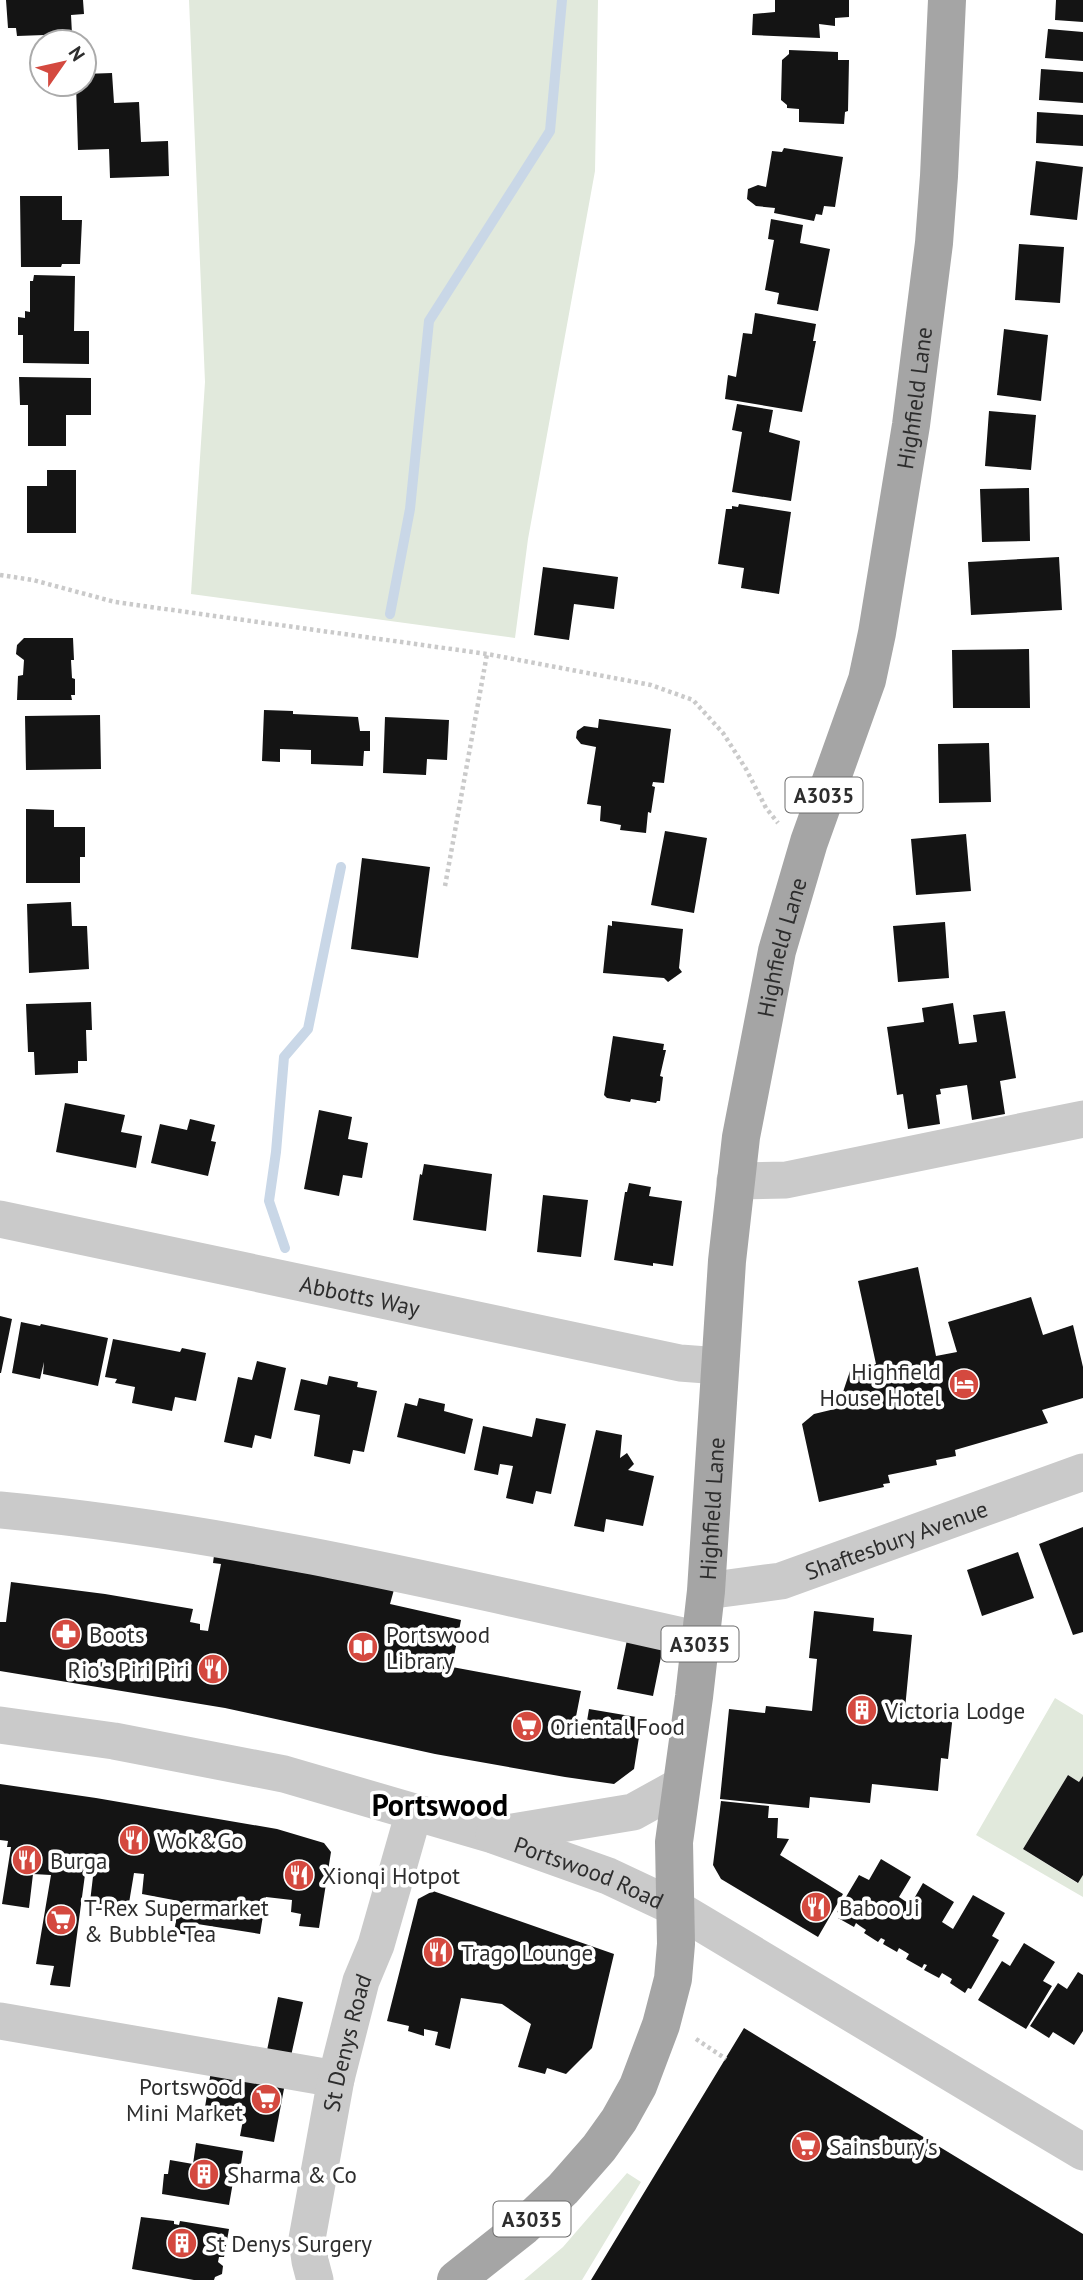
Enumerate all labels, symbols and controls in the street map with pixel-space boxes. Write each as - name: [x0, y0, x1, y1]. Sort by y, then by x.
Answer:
- north arrow: [28, 28, 98, 98]
- text: N: [64, 42, 91, 65]
- street label: Highfield Lane: [890, 325, 938, 471]
- road number: A3035: [786, 778, 862, 812]
- street label: Highfield Lane: [750, 874, 812, 1019]
- street label: Abbotts Way: [297, 1268, 423, 1322]
- place label: Highfield House Hotel: [820, 1357, 941, 1412]
- hotel icon: Highfield House Hotel: [947, 1367, 981, 1401]
- street label: Highfield Lane: [692, 1436, 730, 1581]
- street label: Shaftesbury Avenue: [801, 1493, 991, 1586]
- pharmacy icon: Boots: [49, 1617, 83, 1651]
- place label: Boots: [89, 1620, 145, 1649]
- place label: Portswood Library: [386, 1620, 490, 1675]
- road number: A3035: [662, 1626, 738, 1662]
- library icon: Portswood Library: [346, 1630, 380, 1664]
- restaurant icon: Rio's Piri Piri: [196, 1652, 230, 1686]
- place label: Rio's Piri Piri: [67, 1655, 190, 1684]
- building icon: Victoria Lodge: [845, 1693, 879, 1727]
- place label: Victoria Lodge: [884, 1696, 1025, 1725]
- supermarket icon: Oriental Food: [510, 1709, 544, 1743]
- place label: Oriental Food: [550, 1712, 685, 1741]
- district label: Portswood: [372, 1785, 508, 1824]
- restaurant icon: Wok&Go: [117, 1823, 151, 1857]
- place label: Wok&Go: [157, 1826, 244, 1855]
- street label: Portswood Road: [510, 1829, 669, 1915]
- restaurant icon: Burga: [10, 1843, 44, 1877]
- place label: Burga: [50, 1846, 107, 1875]
- restaurant icon: Xionqi Hotpot: [282, 1858, 316, 1892]
- place label: Xionqi Hotpot: [322, 1861, 460, 1890]
- restaurant icon: Baboo Ji: [799, 1890, 833, 1924]
- place label: T-Rex Supermarket & Bubble Tea: [84, 1893, 269, 1948]
- place label: Baboo Ji: [839, 1893, 920, 1922]
- supermarket icon: T-Rex Supermarket & Bubble Tea: [44, 1903, 78, 1937]
- restaurant icon: Trago Lounge: [421, 1935, 455, 1969]
- place label: Trago Lounge: [461, 1938, 593, 1967]
- street label: St Denys Road: [316, 1969, 377, 2114]
- place label: Portswood Mini Market: [126, 2072, 243, 2127]
- supermarket icon: Portswood Mini Market: [249, 2082, 283, 2116]
- supermarket icon: Sainsbury's: [789, 2129, 823, 2163]
- place label: Sainsbury's: [829, 2132, 938, 2161]
- building icon: Sharma & Co: [187, 2157, 221, 2191]
- place label: Sharma & Co: [227, 2160, 357, 2189]
- road number: A3035: [494, 2202, 570, 2236]
- building icon: St Denys Surgery: [165, 2226, 199, 2260]
- place label: St Denys Surgery: [205, 2229, 372, 2258]

